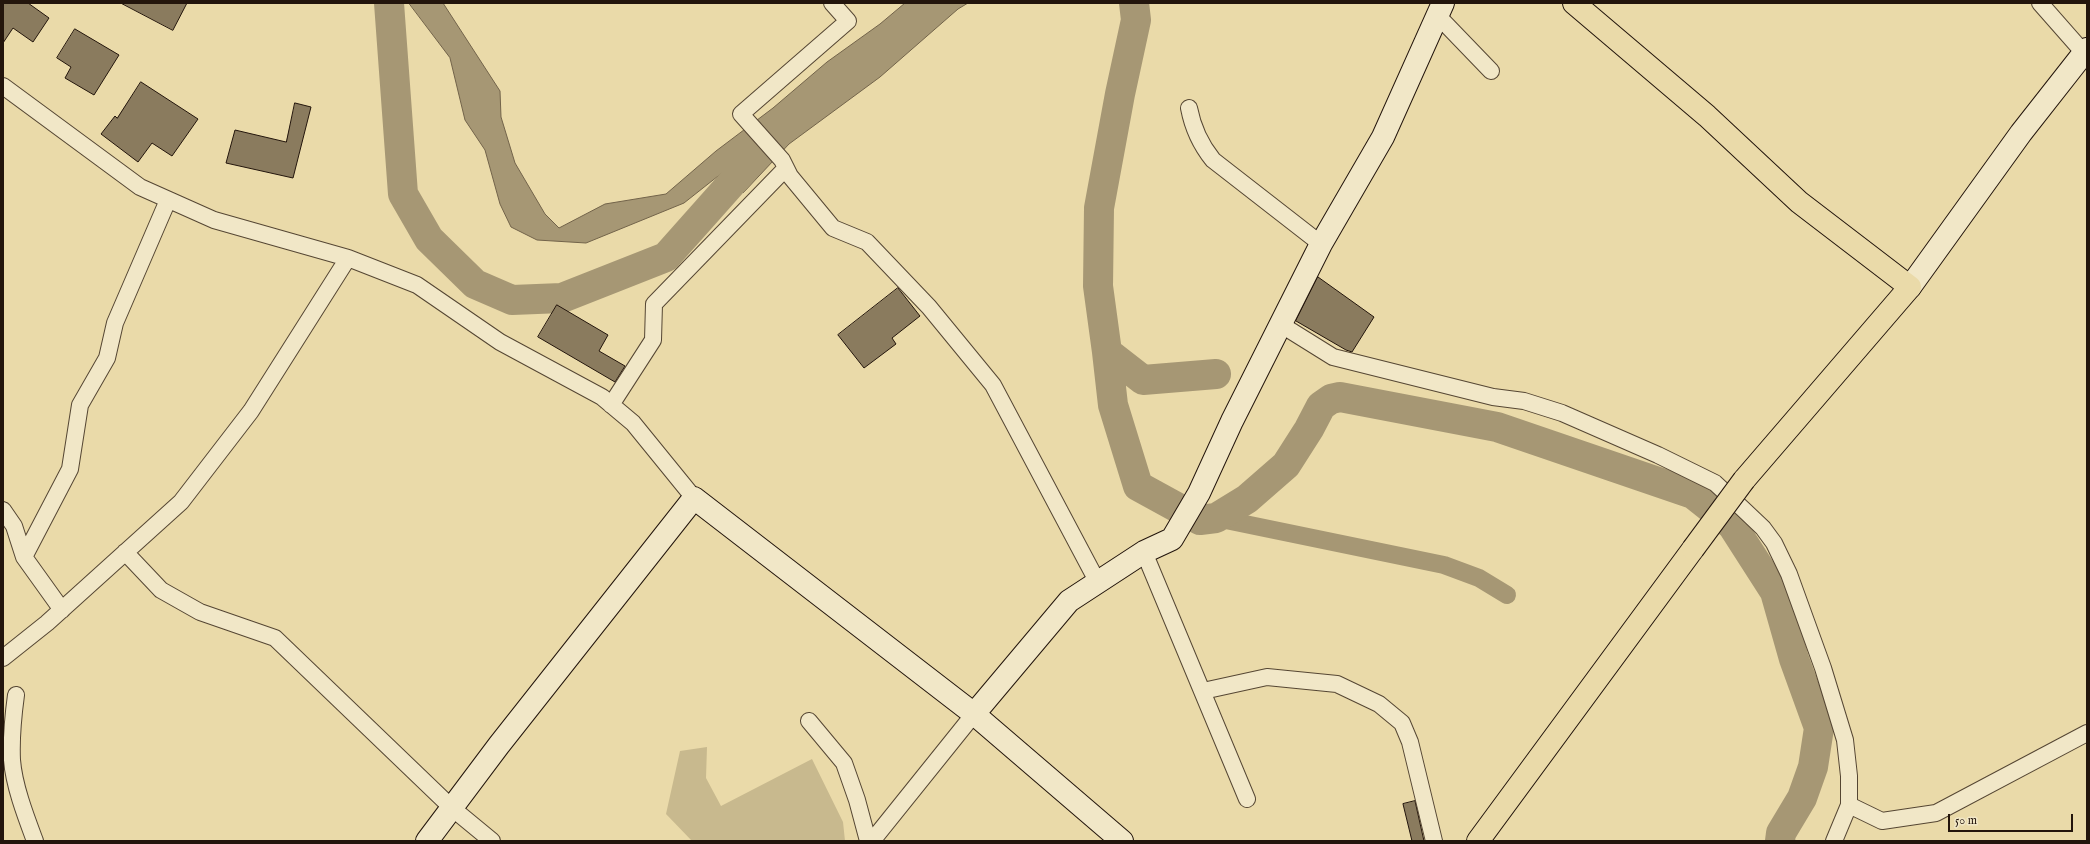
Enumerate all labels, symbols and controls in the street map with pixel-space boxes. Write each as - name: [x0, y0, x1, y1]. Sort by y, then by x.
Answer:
- scale bar: [1950, 806, 2075, 832]
- text: 50 m: [1955, 813, 1977, 828]

